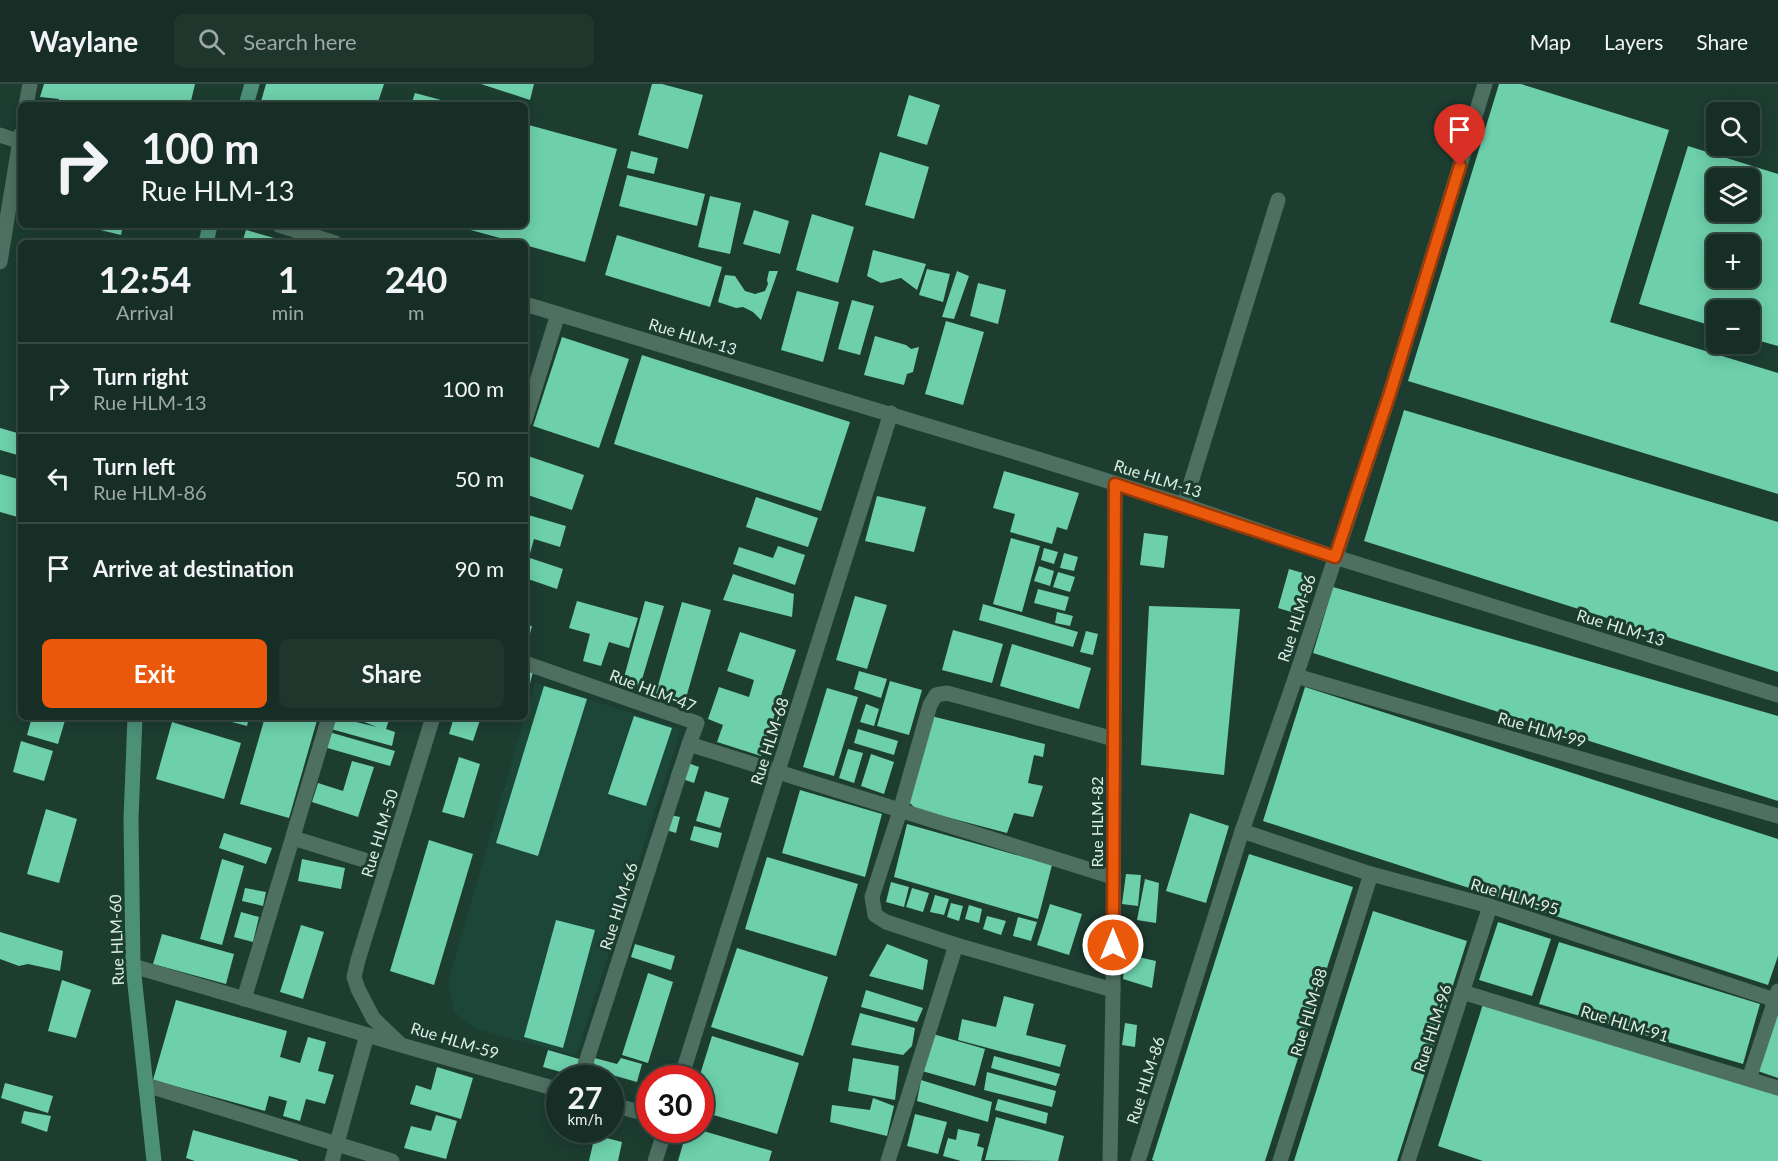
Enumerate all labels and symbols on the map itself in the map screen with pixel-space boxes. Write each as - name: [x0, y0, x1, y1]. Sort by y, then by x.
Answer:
- pin: [1434, 104, 1485, 166]
- street label: Rue HLM-13: [647, 314, 739, 358]
- street label: Rue HLM-13: [1112, 455, 1204, 501]
- street label: Rue HLM-86: [1273, 572, 1319, 664]
- street label: Rue HLM-13: [1575, 605, 1667, 649]
- street label: Rue HLM-47: [607, 665, 699, 715]
- street label: Rue HLM-68: [746, 695, 792, 787]
- street label: Rue HLM-99: [1496, 707, 1588, 751]
- street label: Rue HLM-82: [1087, 777, 1106, 867]
- street label: Rue HLM-50: [357, 787, 401, 879]
- street label: Rue HLM-66: [595, 860, 641, 952]
- street label: Rue HLM-95: [1469, 874, 1561, 918]
- street label: Rue HLM-60: [105, 894, 127, 986]
- position arrow: [1081, 913, 1145, 977]
- street label: Rue HLM-88: [1286, 966, 1330, 1058]
- street label: Rue HLM-96: [1409, 982, 1455, 1074]
- street label: Rue HLM-91: [1579, 1001, 1671, 1045]
- street label: Rue HLM-59: [409, 1018, 501, 1062]
- street label: Rue HLM-86: [1122, 1034, 1168, 1126]
- speed limit sign: 30: [636, 1065, 714, 1143]

